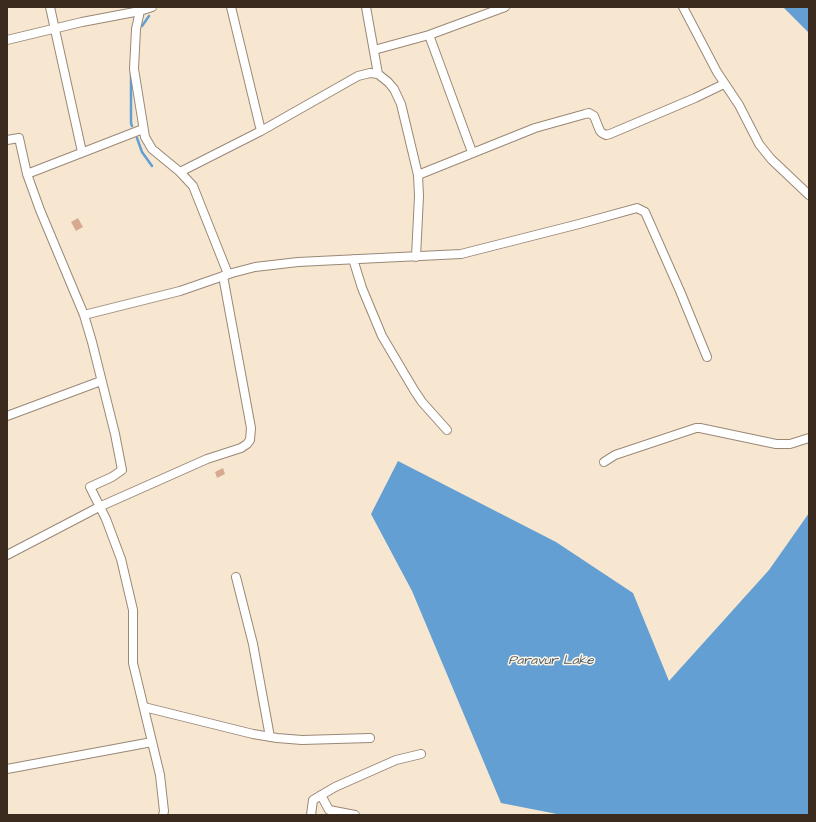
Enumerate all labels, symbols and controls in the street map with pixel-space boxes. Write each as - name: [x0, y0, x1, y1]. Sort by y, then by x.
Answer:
- water label: Paravur Lake: [508, 653, 594, 669]

